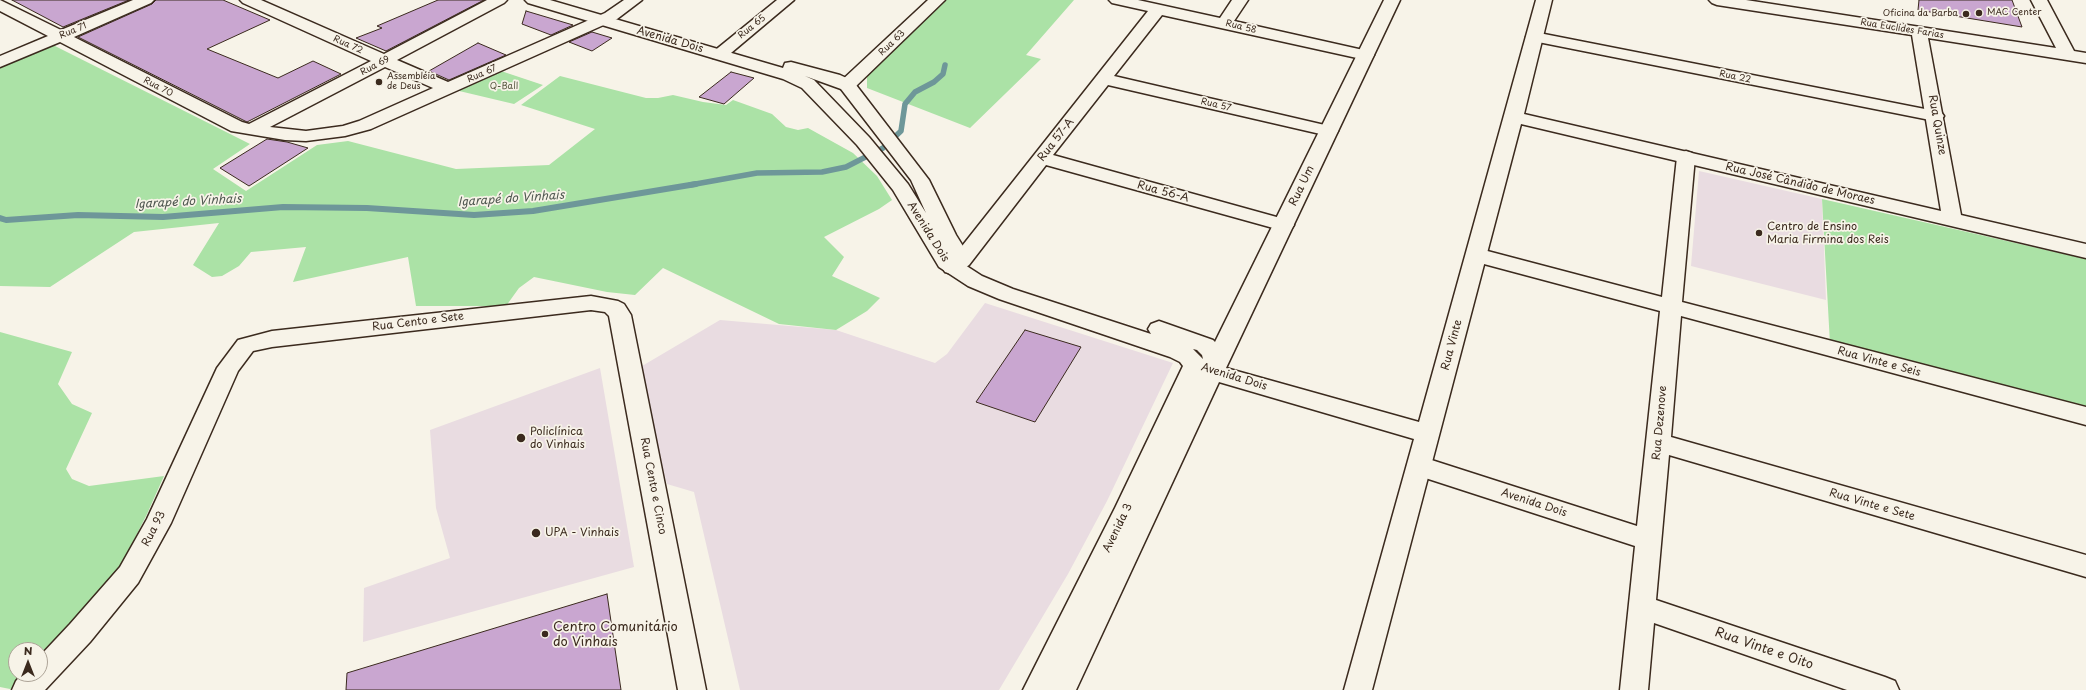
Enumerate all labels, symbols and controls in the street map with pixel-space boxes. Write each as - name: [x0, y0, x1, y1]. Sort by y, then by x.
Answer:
- marker: MAC Center: [1974, 8, 1984, 18]
- place label: MAC Center: [1987, 8, 2041, 18]
- place label: Oficina da Barba: [1883, 9, 1958, 19]
- marker: Oficina da Barba: [1961, 9, 1971, 19]
- street label: Rua 65: [736, 13, 768, 41]
- street label: Rua Euclídes Farias: [1859, 17, 1945, 41]
- street label: Rua 58: [1224, 18, 1258, 36]
- street label: Rua 71: [58, 20, 88, 42]
- street label: Avenida Dois: [635, 24, 705, 56]
- street label: Rua 63: [877, 28, 907, 58]
- street label: Rua 72: [331, 34, 365, 56]
- street label: Rua 69: [359, 54, 391, 78]
- street label: Rua 67: [466, 63, 498, 85]
- street label: Rua 22: [1718, 69, 1752, 85]
- place label: Assembléia de Deus: [387, 72, 435, 93]
- street label: Rua 70: [141, 75, 175, 99]
- marker: Assembléia de Deus: [374, 77, 384, 87]
- park label: Q-Ball: [490, 82, 518, 92]
- street label: Rua Quinze: [1925, 94, 1949, 156]
- street label: Rua 57: [1200, 96, 1232, 114]
- street label: Rua 57-A: [1035, 116, 1077, 164]
- street label: Rua José Cândido de Moraes: [1724, 160, 1876, 208]
- street label: Rua Um: [1287, 164, 1317, 208]
- street label: Rua 56-A: [1136, 179, 1190, 205]
- water label: Igarapé do Vinhais: [457, 188, 565, 210]
- water label: Igarapé do Vinhais: [134, 192, 242, 212]
- street label: Avenida Dois: [904, 199, 952, 265]
- place label: Centro de Ensino Maria Firmina dos Reis: [1767, 220, 1889, 246]
- marker: Centro de Ensino Maria Firmina dos Reis: [1754, 228, 1764, 238]
- street label: Rua Cento e Sete: [371, 310, 465, 334]
- street label: Rua Vinte: [1439, 318, 1465, 372]
- street label: Rua Vinte e Seis: [1836, 345, 1922, 379]
- street label: Avenida Dois: [1199, 361, 1269, 393]
- street label: Rua Dezenove: [1650, 385, 1670, 461]
- place label: Policlínica do Vinhais: [530, 425, 585, 451]
- marker: Policlínica do Vinhais: [515, 432, 527, 444]
- street label: Rua Cento e Cinco: [637, 436, 669, 536]
- street label: Avenida Dois: [1499, 486, 1569, 520]
- street label: Rua Vinte e Sete: [1828, 486, 1916, 524]
- street label: Avenida 3: [1100, 501, 1136, 555]
- street label: Rua 93: [139, 509, 169, 549]
- place label: UPA - Vinhais: [545, 526, 619, 540]
- marker: UPA - Vinhais: [530, 527, 542, 539]
- place label: Centro Comunitário do Vinhais: [553, 619, 678, 650]
- street label: Rua Vinte e Oito: [1713, 625, 1815, 673]
- marker: Centro Comunitário do Vinhais: [540, 629, 550, 639]
- north arrow: [8, 642, 48, 682]
- text: N: [24, 642, 32, 659]

